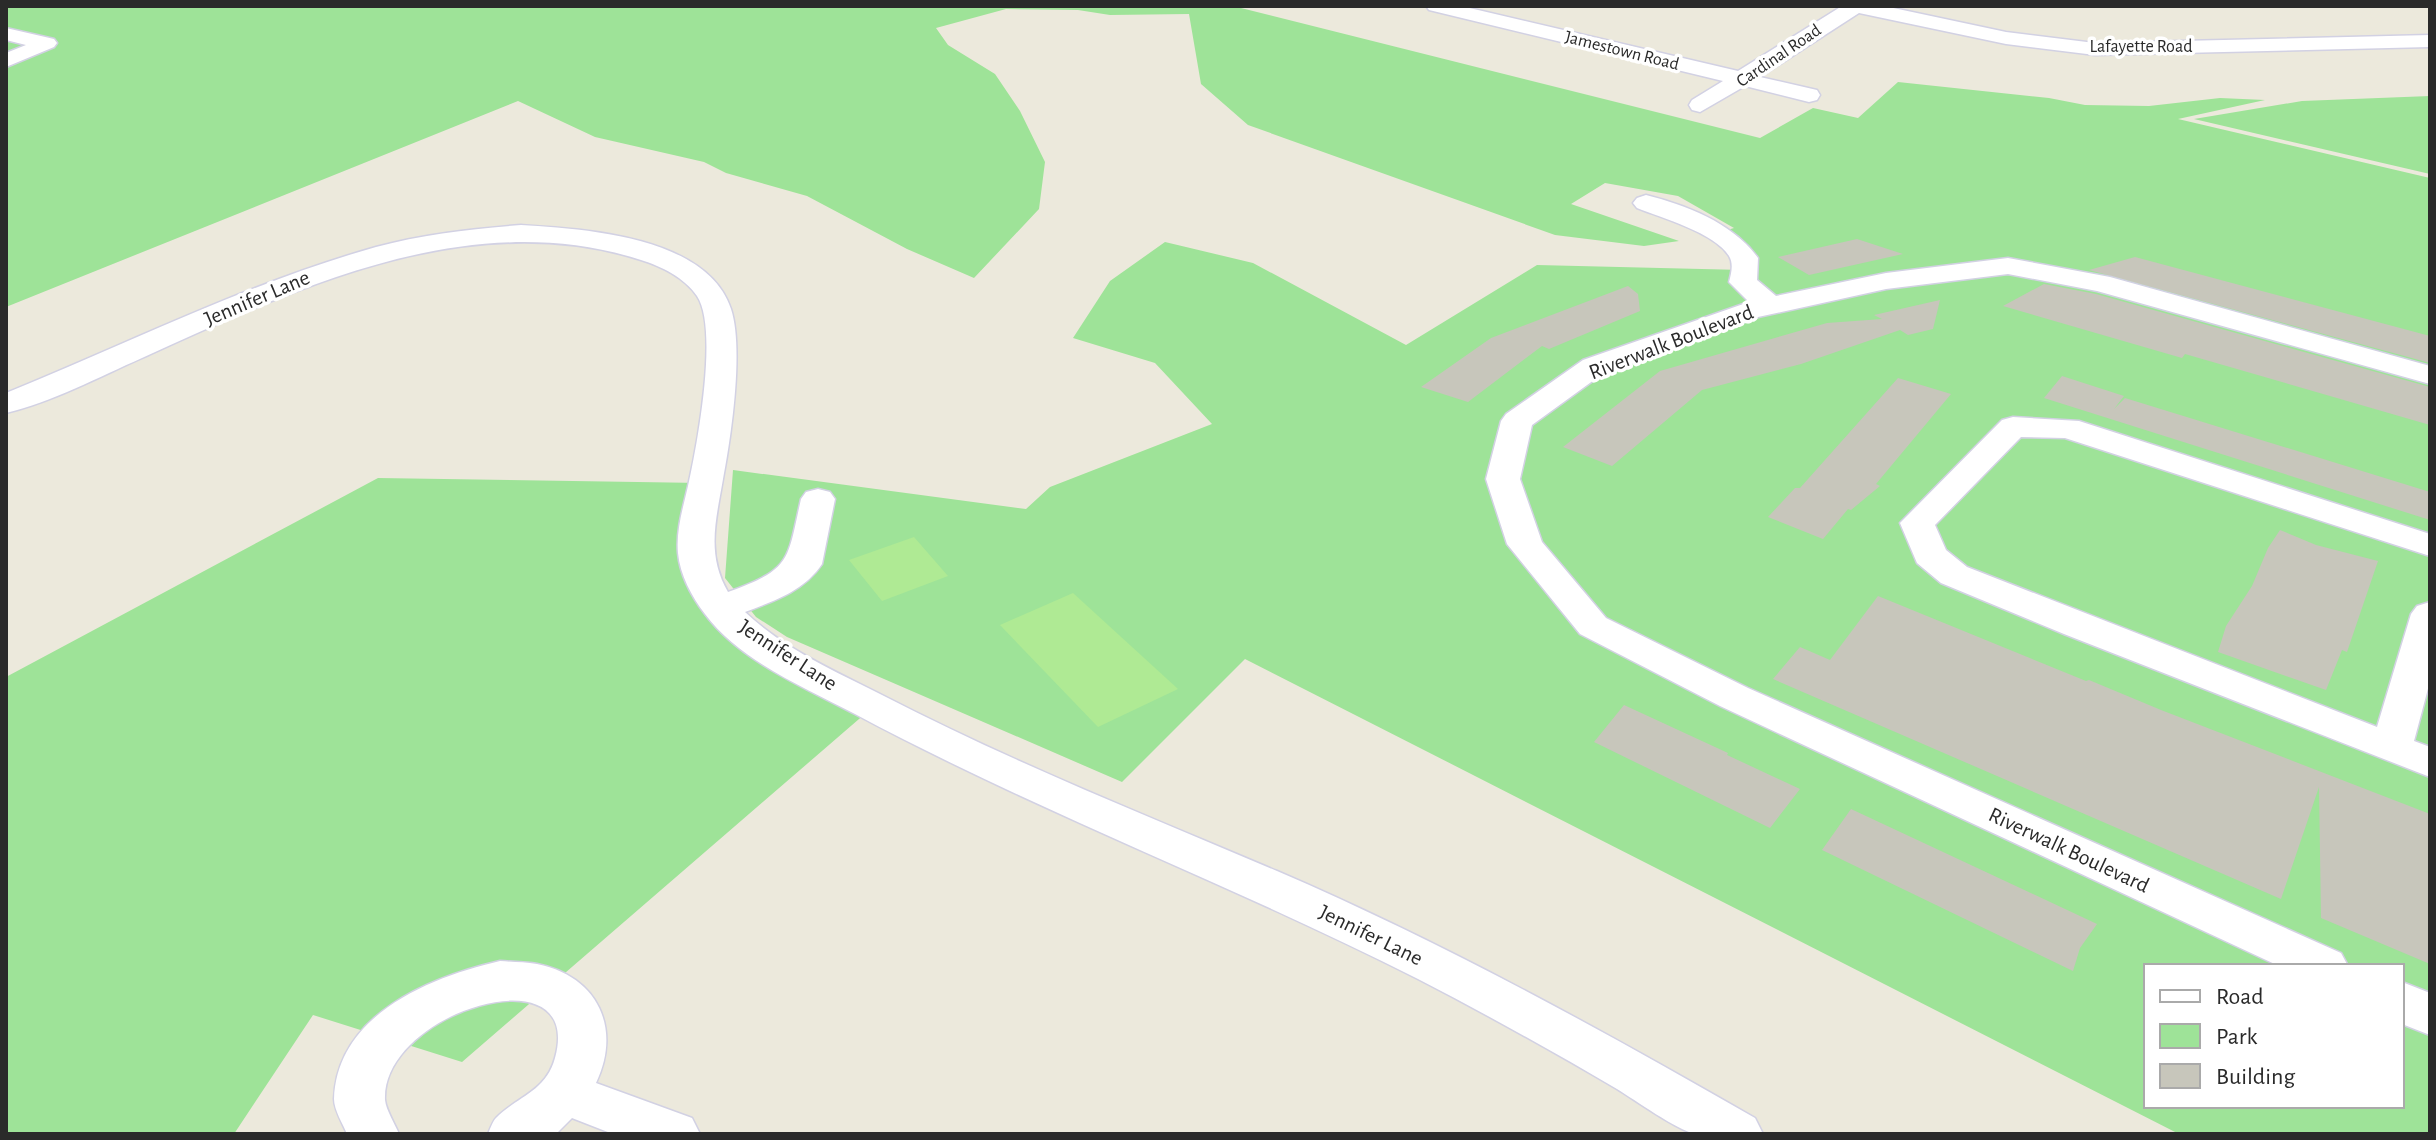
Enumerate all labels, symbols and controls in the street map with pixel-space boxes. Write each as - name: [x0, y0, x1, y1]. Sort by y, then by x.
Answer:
- street label: Cardinal Road: [1733, 21, 1825, 91]
- street label: Jamestown Road: [1563, 28, 1681, 74]
- street label: Lafayette Road: [2089, 38, 2193, 56]
- street label: Jennifer Lane: [201, 266, 313, 330]
- street label: Riverwalk Boulevard: [1586, 300, 1756, 384]
- street label: Jennifer Lane: [735, 615, 841, 695]
- street label: Riverwalk Boulevard: [1985, 803, 2153, 897]
- street label: Jennifer Lane: [1316, 901, 1426, 969]
- legend: [2144, 964, 2404, 1108]
- text: Road: [2216, 985, 2264, 1009]
- text: Park: [2216, 1025, 2257, 1049]
- text: Building: [2216, 1065, 2295, 1089]

